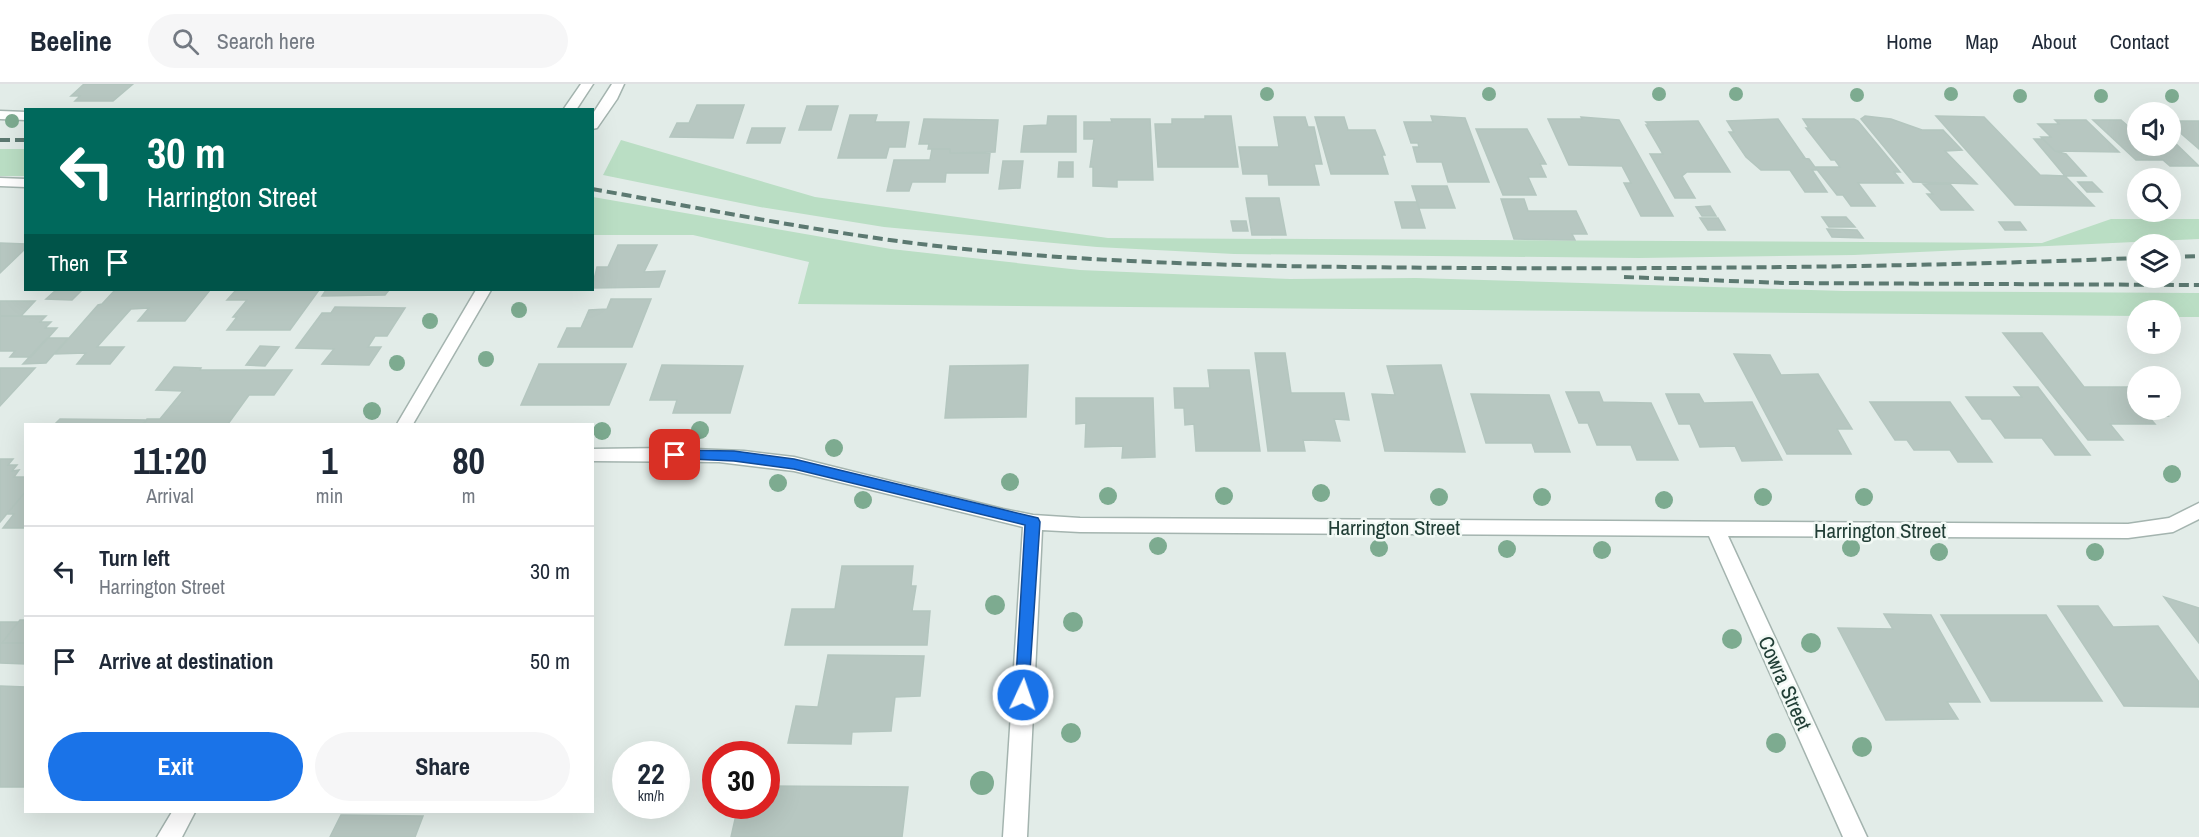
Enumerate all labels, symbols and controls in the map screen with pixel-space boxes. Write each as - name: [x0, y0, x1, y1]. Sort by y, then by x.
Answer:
- search box: [148, 14, 568, 68]
- text: Beeline: [30, 22, 112, 60]
- icon: search: [169, 25, 202, 58]
- text: Search here: [217, 26, 315, 56]
- text: Home: [1886, 27, 1932, 56]
- text: Map: [1965, 27, 1999, 56]
- text: About: [2032, 27, 2077, 56]
- text: Contact: [2110, 27, 2169, 56]
- map controls: [2127, 102, 2181, 420]
- button: sound: [2127, 102, 2181, 156]
- text: 30 m: [147, 125, 226, 181]
- icon: left: [48, 132, 126, 210]
- button: search: [2127, 168, 2181, 222]
- text: Harrington Street: [147, 179, 317, 215]
- button: layers: [2127, 234, 2181, 288]
- icon: arrive: [101, 246, 134, 279]
- text: Then: [48, 248, 89, 278]
- button: +: [2127, 300, 2181, 354]
- button: −: [2127, 366, 2181, 420]
- pin: [649, 429, 700, 480]
- text: 11:20: [133, 437, 207, 485]
- text: 1: [321, 437, 338, 485]
- text: 80: [452, 437, 485, 485]
- icon: arrive: [658, 438, 691, 471]
- text: Arrival: [146, 482, 194, 509]
- text: min: [316, 482, 343, 509]
- text: m: [462, 482, 475, 509]
- street label: Harrington Street: [1328, 513, 1460, 542]
- street label: Harrington Street: [1814, 516, 1946, 545]
- text: Turn left: [99, 543, 170, 573]
- icon: left: [48, 555, 81, 588]
- text: 30 m: [530, 556, 570, 586]
- text: Harrington Street: [99, 573, 225, 600]
- street label: Cowra Street: [1751, 631, 1819, 735]
- icon: arrive: [48, 645, 81, 678]
- text: Arrive at destination: [99, 646, 273, 676]
- text: 50 m: [530, 646, 570, 676]
- position arrow: [991, 663, 1055, 727]
- button: Exit: [48, 732, 303, 801]
- button: Share: [315, 732, 570, 801]
- speed limit sign: 30: [702, 741, 780, 819]
- text: 22: [637, 753, 665, 793]
- text: km/h: [638, 785, 664, 806]

